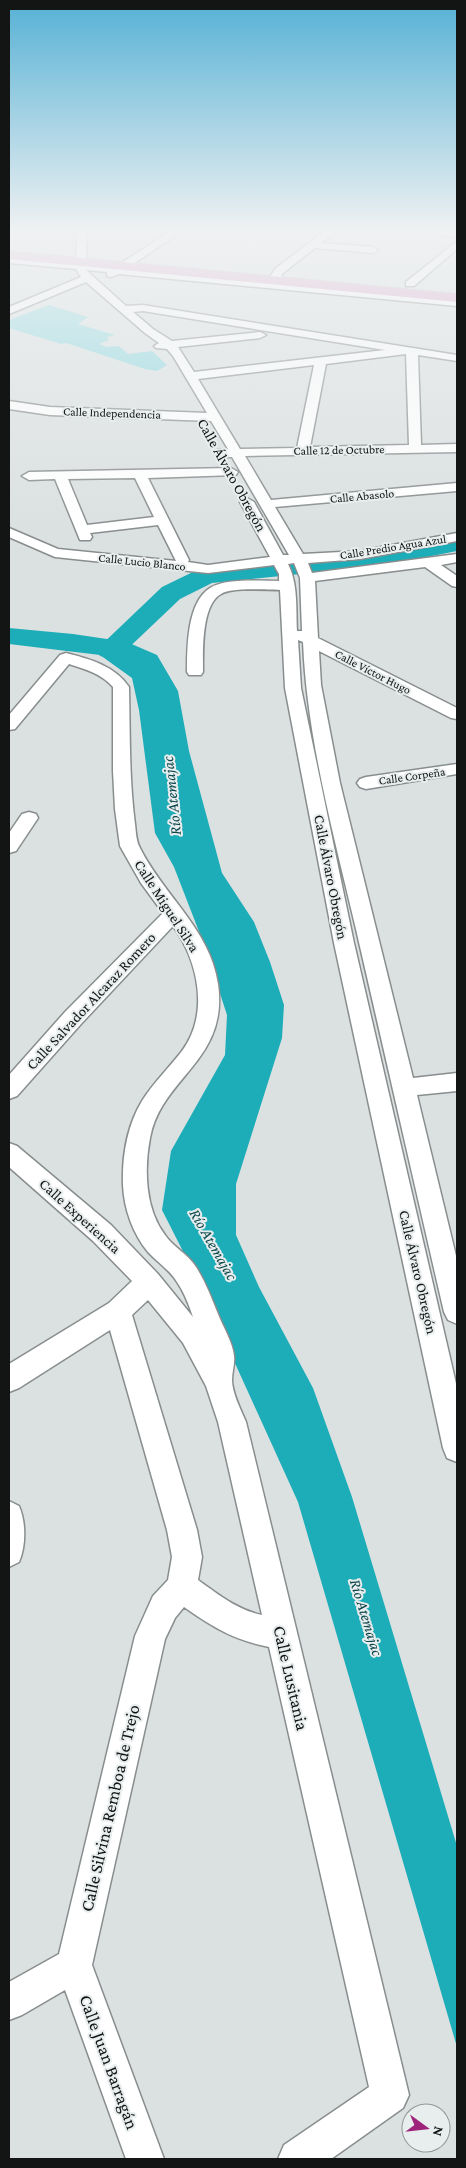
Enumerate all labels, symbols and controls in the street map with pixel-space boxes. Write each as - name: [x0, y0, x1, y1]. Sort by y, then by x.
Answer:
- street label: Calle Independencia: [63, 404, 162, 422]
- street label: Calle Álvaro Obregón: [193, 416, 270, 535]
- street label: Calle 12 de Octubre: [293, 442, 385, 458]
- street label: Calle Abasolo: [329, 486, 395, 506]
- street label: Calle Predio Agua Azul: [339, 532, 447, 562]
- street label: Calle Lucio Blanco: [98, 550, 186, 574]
- street label: Calle Víctor Hugo: [333, 647, 413, 697]
- water label: Río Atemajac: [159, 755, 185, 836]
- street label: Calle Corpeña: [378, 764, 447, 788]
- street label: Calle Álvaro Obregón: [310, 813, 351, 941]
- street label: Calle Miguel Silva: [130, 857, 203, 956]
- street label: Calle Salvador Alcaraz Romero: [23, 929, 159, 1073]
- street label: Calle Experiencia: [36, 1175, 124, 1257]
- water label: Río Atemajac: [186, 1206, 241, 1284]
- street label: Calle Álvaro Obregón: [395, 1209, 440, 1336]
- water label: Río Atemajac: [346, 1577, 386, 1658]
- street label: Calle Lusitania: [269, 1624, 313, 1732]
- street label: Calle Silvina Remboa de Trejo: [76, 1703, 145, 1914]
- street label: Calle Juan Barragán: [75, 1992, 143, 2132]
- north arrow: [401, 2103, 451, 2153]
- text: N: [429, 2125, 448, 2138]

